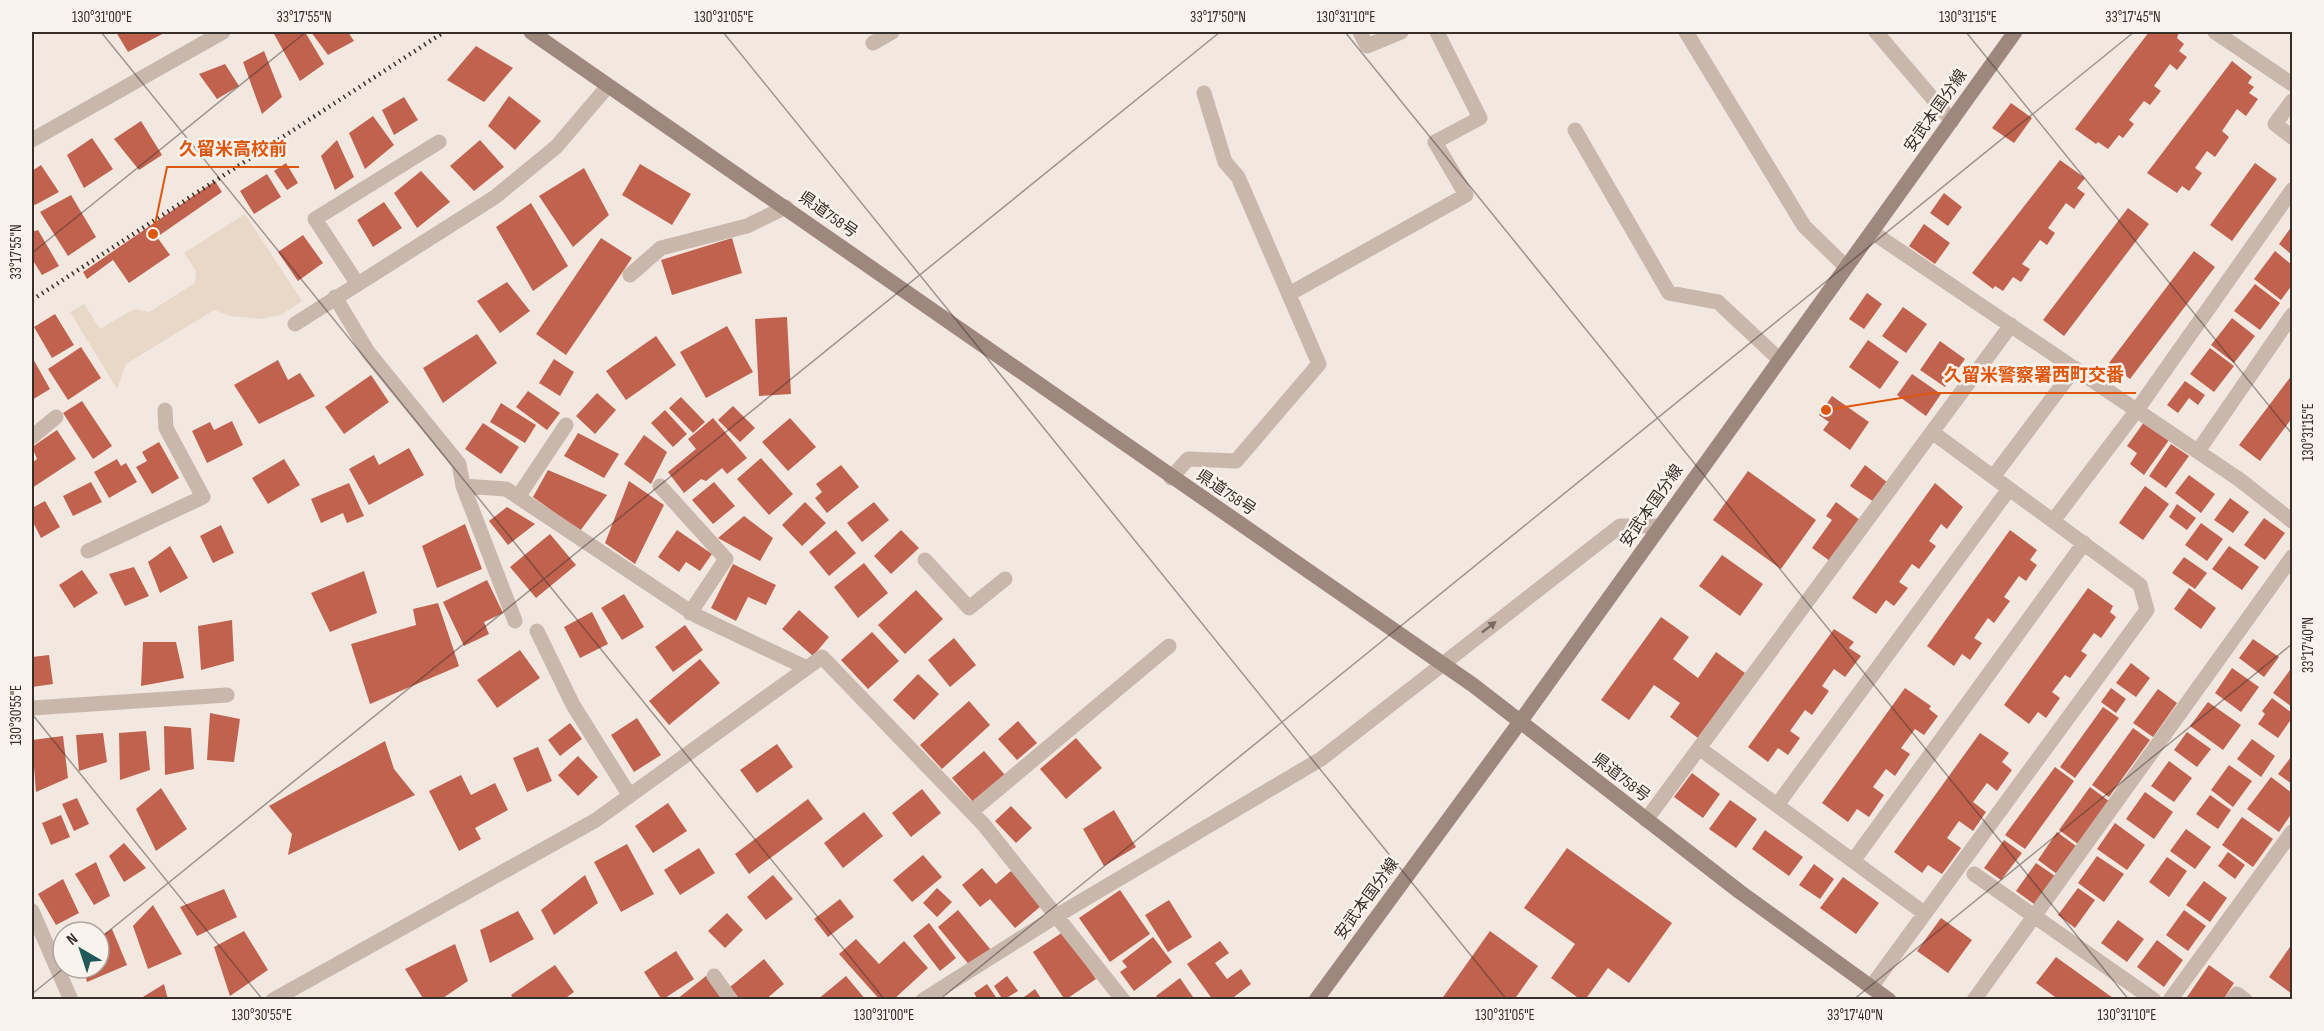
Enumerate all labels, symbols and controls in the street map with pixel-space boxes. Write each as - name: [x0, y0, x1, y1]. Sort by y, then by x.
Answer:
- text: 130°31'00"E: [72, 8, 132, 27]
- text: 33°17'55"N: [276, 8, 332, 27]
- text: 130°31'05"E: [694, 8, 754, 27]
- text: 33°17'50"N: [1190, 8, 1246, 27]
- text: 130°31'10"E: [1317, 8, 1375, 27]
- text: 130°31'15"E: [1939, 8, 1997, 27]
- text: 33°17'45"N: [2105, 8, 2161, 27]
- street label: 安武本国分線: [1901, 66, 1971, 156]
- callout: 久留米高校前: [167, 131, 299, 167]
- text: 久留米高校前: [179, 139, 287, 160]
- street label: 県道758号: [795, 188, 861, 242]
- text: 33°17'55"N: [7, 224, 26, 280]
- callout: 久留米警察署西町交番: [1932, 357, 2136, 393]
- text: 久留米警察署西町交番: [1944, 365, 2124, 386]
- text: 130°31'15"E: [2299, 403, 2318, 461]
- street label: 安武本国分線: [1617, 461, 1687, 551]
- street label: 県道758号: [1193, 466, 1259, 520]
- text: 33°17'40"N: [2299, 617, 2318, 673]
- one-way arrow: [1481, 622, 1496, 634]
- text: 130°30'55"E: [7, 685, 26, 745]
- street label: 県道758号: [1588, 750, 1654, 806]
- street label: 安武本国分線: [1331, 855, 1403, 943]
- north arrow: [51, 920, 111, 980]
- text: N: [63, 929, 82, 950]
- text: 130°30'55"E: [232, 1006, 292, 1025]
- text: 130°31'00"E: [854, 1006, 914, 1025]
- text: 130°31'05"E: [1475, 1006, 1535, 1025]
- text: 33°17'40"N: [1827, 1006, 1883, 1025]
- text: 130°31'10"E: [2098, 1006, 2156, 1025]

